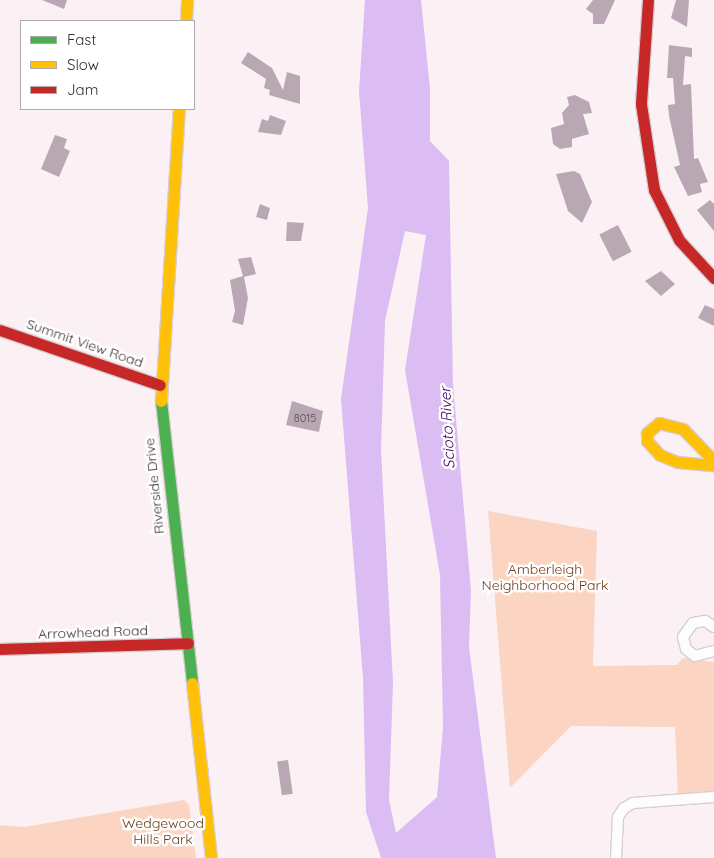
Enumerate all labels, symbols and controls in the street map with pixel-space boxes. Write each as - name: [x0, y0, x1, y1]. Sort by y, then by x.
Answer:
- legend: [20, 20, 195, 110]
- text: Fast: [67, 30, 96, 49]
- text: Slow: [67, 55, 99, 74]
- text: Jam: [67, 80, 98, 99]
- street label: Summit View Road: [24, 315, 146, 371]
- water label: Scioto River: [436, 387, 458, 469]
- house number: 8015: [294, 411, 316, 425]
- street label: Riverside Drive: [141, 437, 167, 535]
- park label: Amberleigh Neighborhood Park: [482, 561, 608, 594]
- street label: Arrowhead Road: [38, 622, 148, 642]
- park label: Wedgewood Hills Park: [122, 815, 204, 848]

